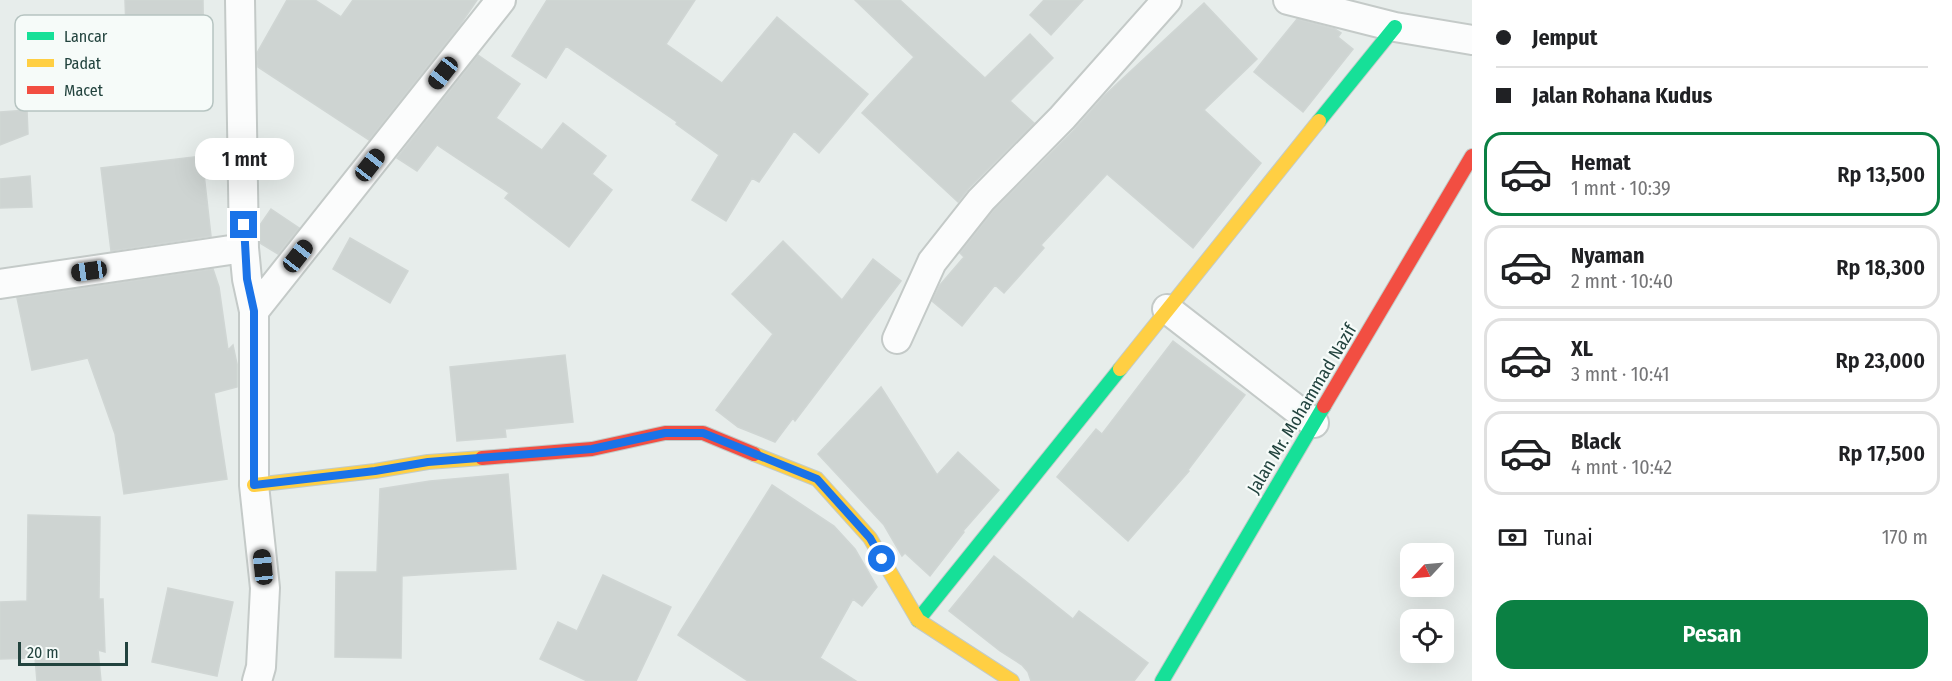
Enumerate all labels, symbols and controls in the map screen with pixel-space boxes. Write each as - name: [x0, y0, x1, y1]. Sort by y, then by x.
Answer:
- legend: [15, 15, 213, 111]
- text: Jemput: [1532, 24, 1597, 51]
- text: Lancar: [64, 27, 108, 46]
- car: [425, 53, 461, 93]
- text: Padat: [64, 54, 102, 73]
- text: Macet: [64, 81, 104, 100]
- text: Jalan Rohana Kudus: [1532, 82, 1712, 109]
- callout: 1 mnt: [194, 138, 294, 180]
- car: [352, 145, 388, 185]
- text: 1 mnt: [222, 147, 267, 171]
- icon: car: [1499, 147, 1553, 201]
- text: Hemat: [1571, 149, 1631, 176]
- text: Rp 13,500: [1837, 161, 1925, 188]
- text: 1 mnt · 10:39: [1571, 176, 1671, 200]
- route end: [230, 211, 257, 238]
- car: [280, 236, 316, 276]
- icon: car: [1499, 240, 1553, 294]
- text: Nyaman: [1571, 242, 1644, 269]
- text: Rp 18,300: [1836, 254, 1925, 281]
- car: [70, 260, 108, 282]
- text: 2 mnt · 10:40: [1571, 269, 1673, 293]
- street label: Jalan Mr. Mohammad Nazif: [1243, 319, 1362, 498]
- icon: car: [1499, 333, 1553, 387]
- text: XL: [1571, 335, 1593, 362]
- text: Rp 23,000: [1836, 347, 1925, 374]
- text: 3 mnt · 10:41: [1571, 362, 1670, 386]
- icon: car: [1499, 426, 1553, 480]
- text: Black: [1571, 428, 1621, 455]
- text: Rp 17,500: [1838, 440, 1925, 467]
- text: 4 mnt · 10:42: [1571, 455, 1672, 479]
- icon: cash: [1496, 521, 1529, 554]
- text: Tunai: [1544, 524, 1593, 551]
- text: 170 m: [1882, 525, 1928, 549]
- north arrow: [1400, 543, 1454, 597]
- map controls: [1400, 543, 1454, 663]
- route start: [868, 545, 895, 572]
- car: [252, 548, 274, 586]
- button: Pesan: [1496, 600, 1928, 669]
- button: locate: [1400, 609, 1454, 663]
- scale bar: [18, 639, 128, 666]
- text: 20 m: [27, 643, 58, 662]

